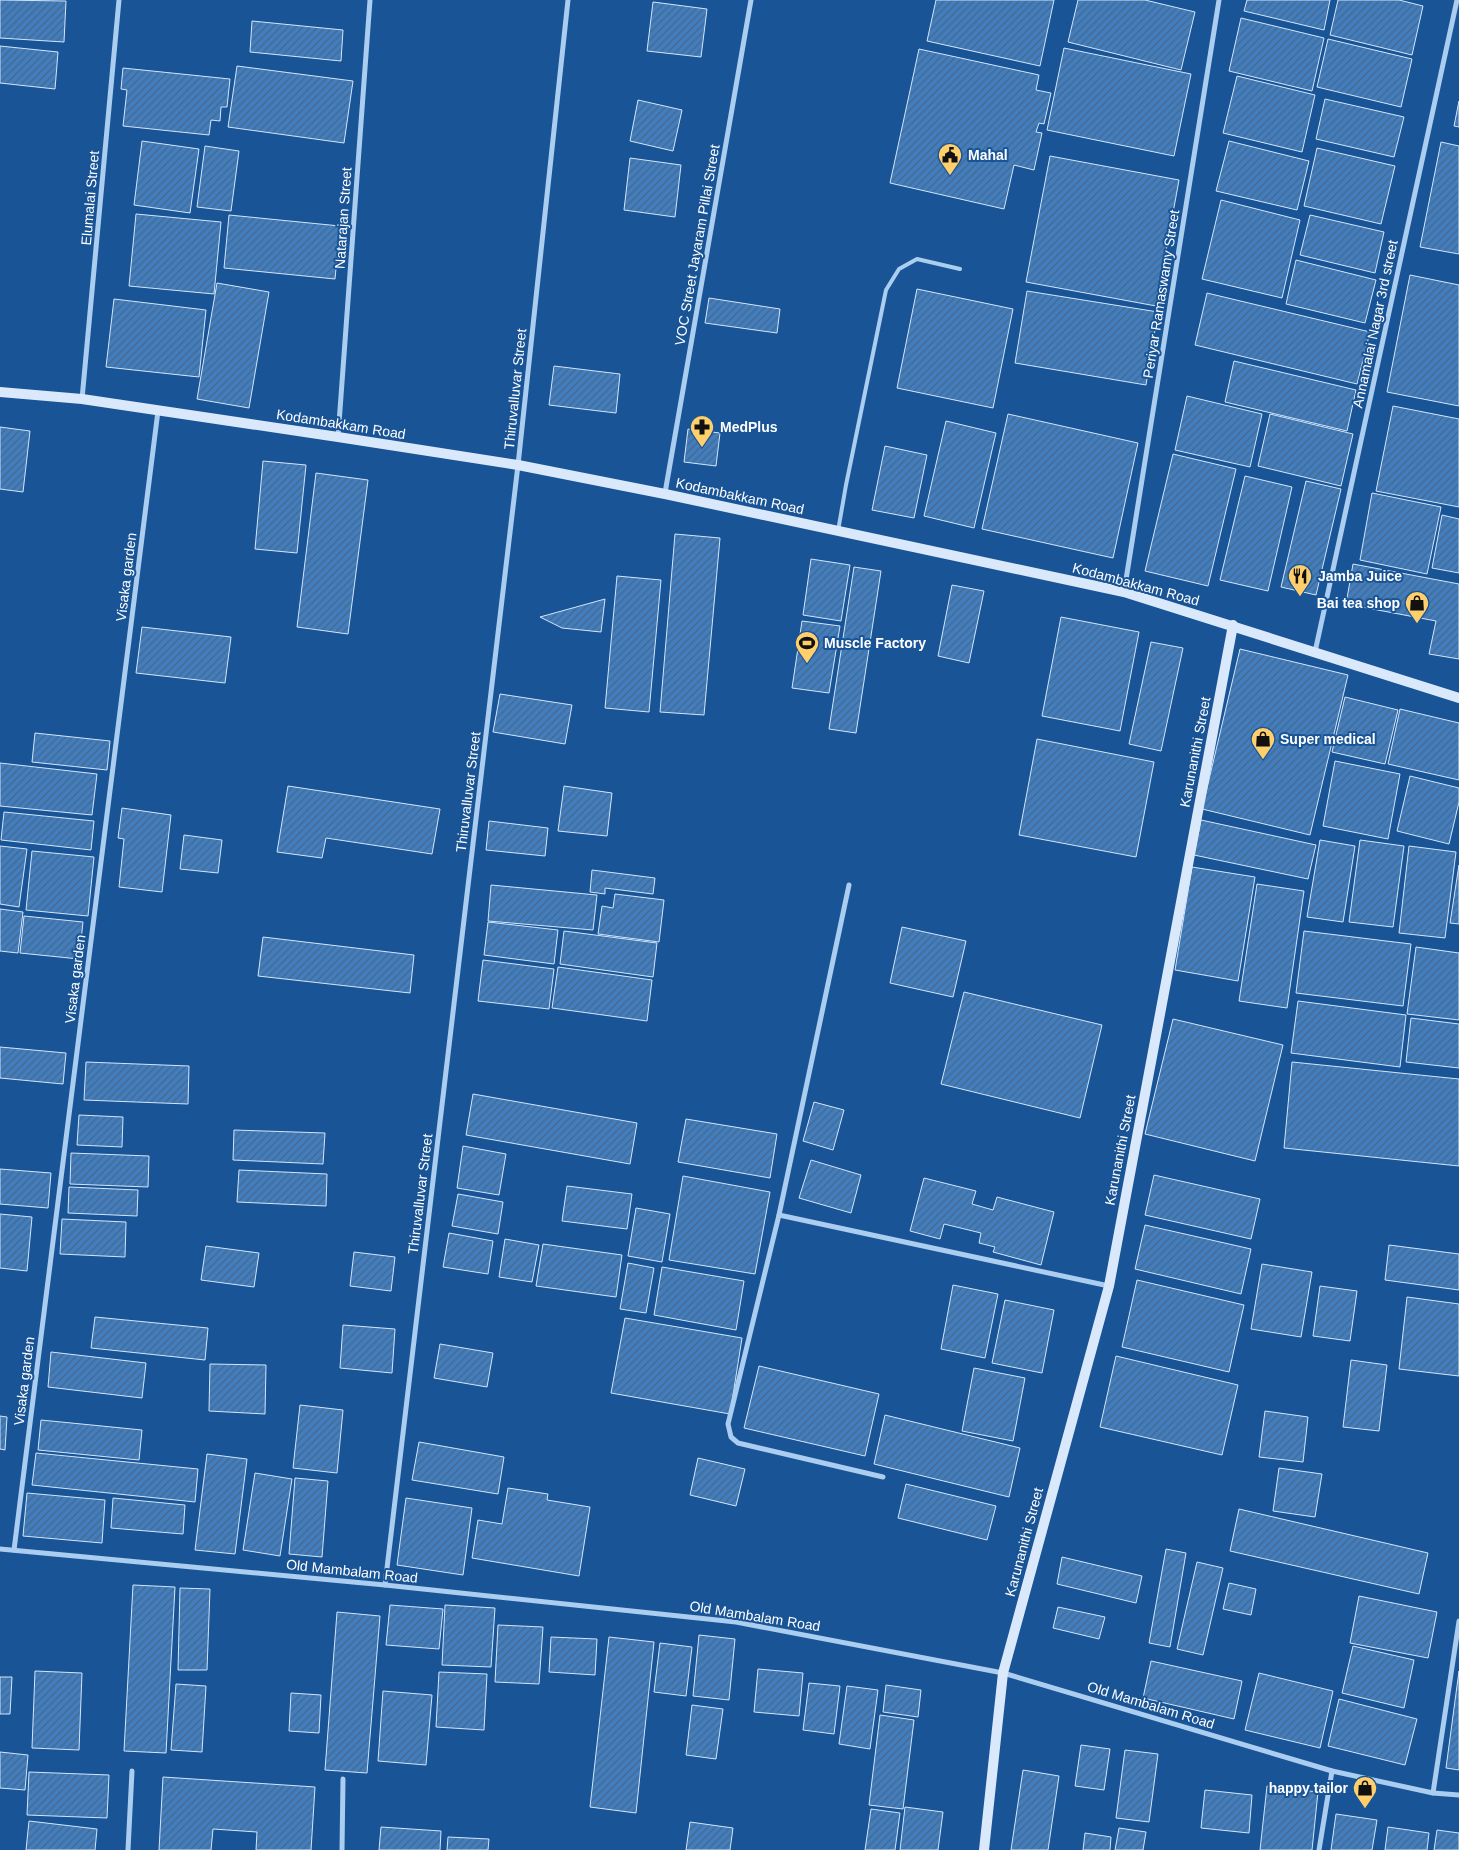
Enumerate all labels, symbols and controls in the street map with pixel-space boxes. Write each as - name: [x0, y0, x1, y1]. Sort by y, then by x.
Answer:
- public building icon: Mahal: [937, 142, 963, 176]
- street label: VOC Street Jayaram Pillai Street: [671, 143, 723, 347]
- place label: Mahal: [968, 147, 1008, 163]
- street label: Elumalai Street: [78, 150, 102, 246]
- street label: Natarajan Street: [331, 166, 355, 269]
- street label: Periyar Ramaswamy Street: [1140, 209, 1182, 379]
- street label: Annamalai Nagar 3rd street: [1349, 239, 1401, 409]
- street label: Thiruvalluvar Street: [501, 328, 529, 450]
- street label: Kodambakkam Road: [275, 406, 407, 442]
- pharmacy icon: MedPlus: [689, 414, 715, 448]
- place label: MedPlus: [720, 419, 778, 435]
- street label: Kodambakkam Road: [674, 475, 806, 517]
- street label: Visaka garden: [113, 532, 139, 622]
- street label: Kodambakkam Road: [1071, 559, 1201, 609]
- restaurant icon: Jamba Juice: [1287, 563, 1313, 597]
- place label: Jamba Juice: [1318, 568, 1402, 584]
- shop icon: Bai tea shop: [1404, 590, 1430, 624]
- place label: Bai tea shop: [1317, 595, 1400, 611]
- sports icon: Muscle Factory: [794, 630, 820, 664]
- place label: Muscle Factory: [824, 635, 926, 651]
- street label: Karunanithi Street: [1176, 695, 1214, 809]
- shop icon: Super medical: [1250, 726, 1276, 760]
- street label: Thiruvalluvar Street: [453, 731, 483, 853]
- place label: Super medical: [1280, 731, 1376, 747]
- street label: Visaka garden: [62, 934, 88, 1024]
- street label: Karunanithi Street: [1101, 1093, 1139, 1207]
- street label: Thiruvalluvar Street: [405, 1133, 435, 1255]
- street label: Visaka garden: [11, 1336, 37, 1426]
- street label: Karunanithi Street: [1002, 1486, 1046, 1598]
- street label: Old Mambalam Road: [285, 1556, 419, 1586]
- street label: Old Mambalam Road: [688, 1598, 822, 1634]
- street label: Old Mambalam Road: [1085, 1678, 1217, 1732]
- shop icon: happy tailor: [1352, 1775, 1378, 1809]
- place label: happy tailor: [1269, 1780, 1349, 1796]

